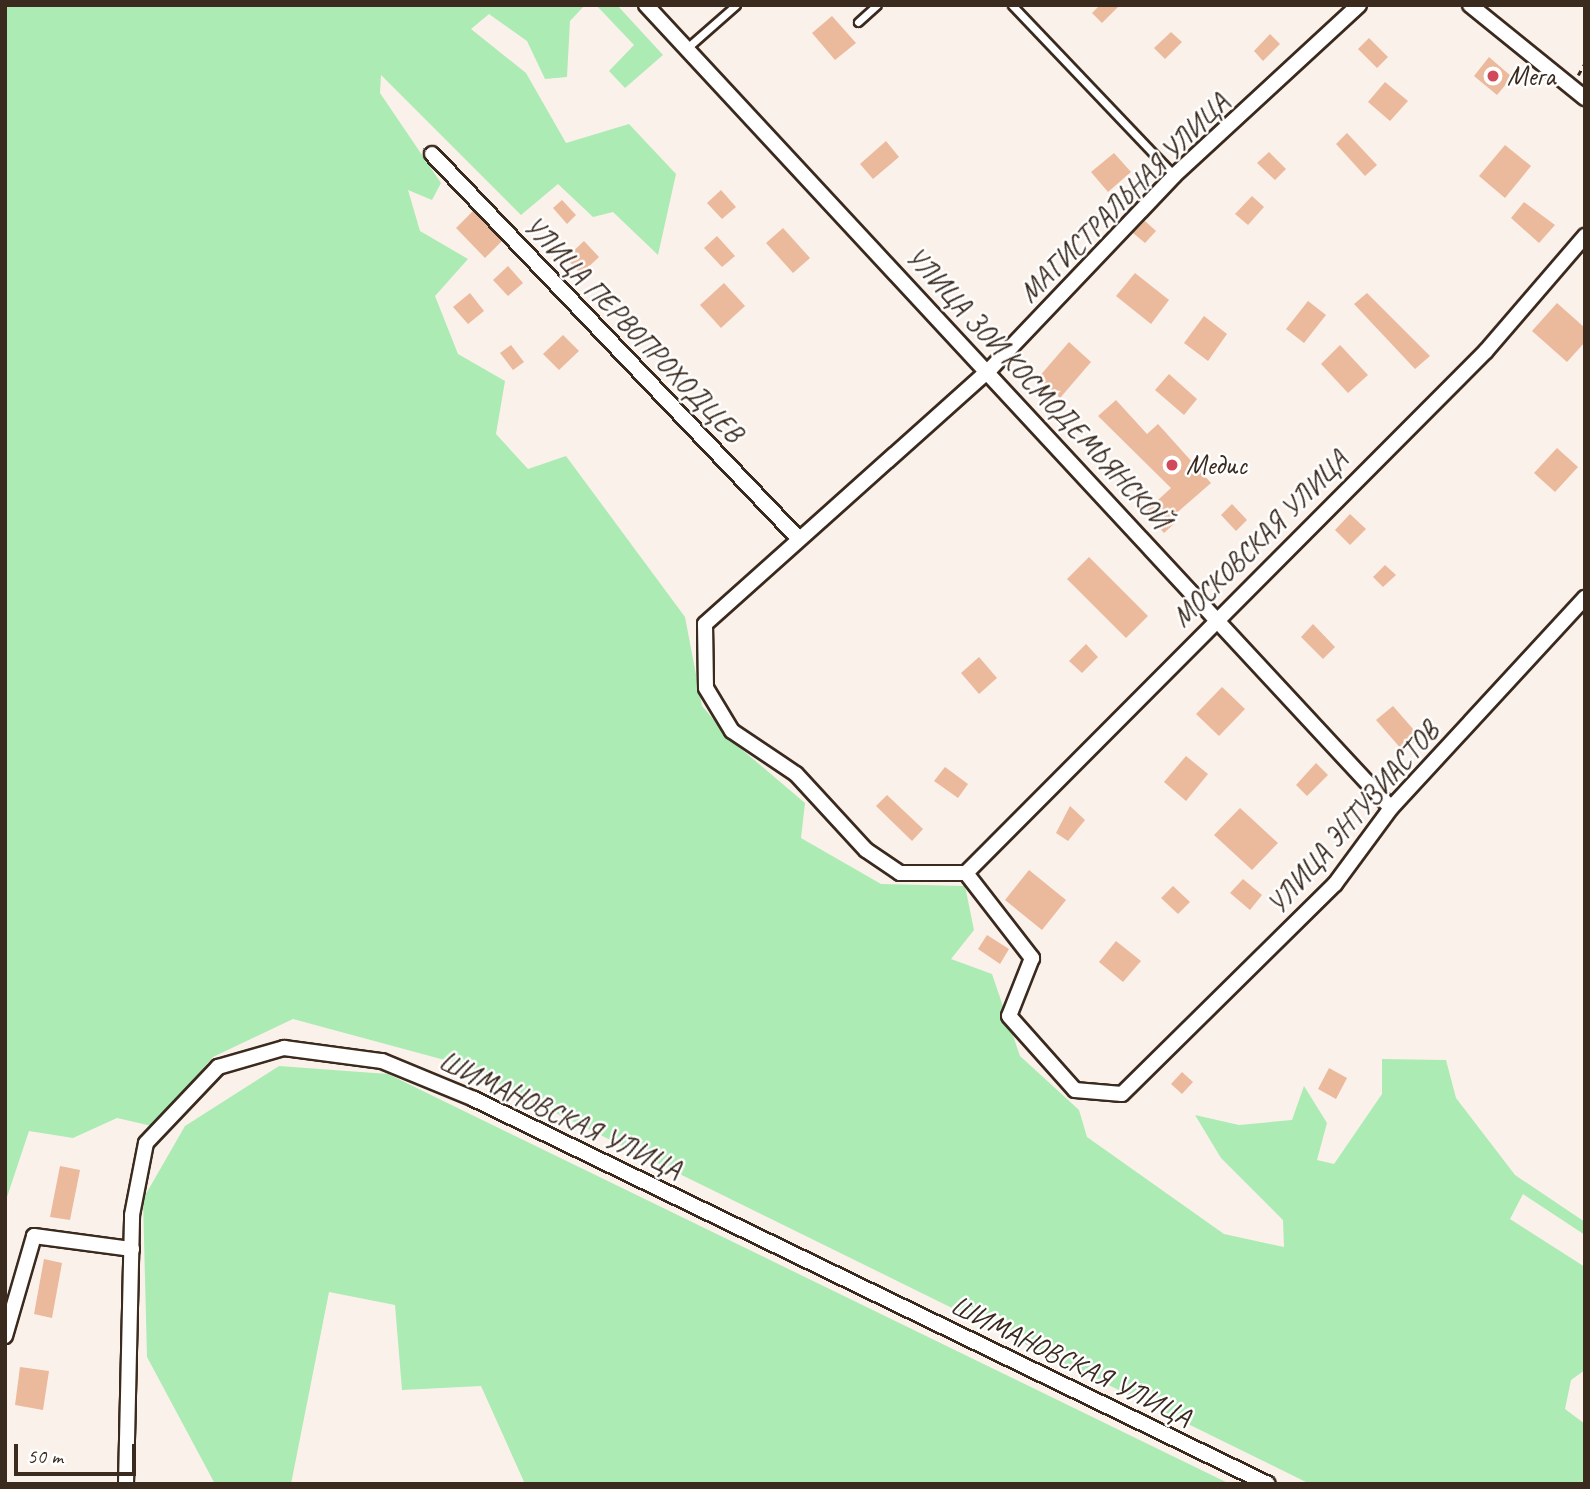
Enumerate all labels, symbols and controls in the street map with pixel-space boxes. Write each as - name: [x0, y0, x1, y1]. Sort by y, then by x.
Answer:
- place label: Мега: [1507, 59, 1555, 93]
- marker: Мега: [1485, 68, 1501, 84]
- street label: МАГИСТРАЛЬНАЯ УЛИЦА: [1013, 87, 1235, 309]
- street label: УЛИЦА ПЕРВОПРОХОДЦЕВ: [517, 209, 749, 449]
- street label: УЛИЦА ЗОИ КОСМОДЕМЬЯНСКОЙ: [898, 240, 1178, 536]
- street label: МОСКОВСКАЯ УЛИЦА: [1165, 444, 1355, 634]
- place label: Медис: [1186, 448, 1247, 482]
- marker: Медис: [1164, 457, 1180, 473]
- street label: УЛИЦА ЭНТУЗИАСТОВ: [1260, 715, 1446, 921]
- street label: ШИМАНОВСКАЯ УЛИЦА: [434, 1044, 686, 1186]
- street label: ШИМАНОВСКАЯ УЛИЦА: [946, 1289, 1196, 1433]
- scale bar: [18, 1430, 140, 1474]
- text: 50 m: [27, 1443, 63, 1469]

